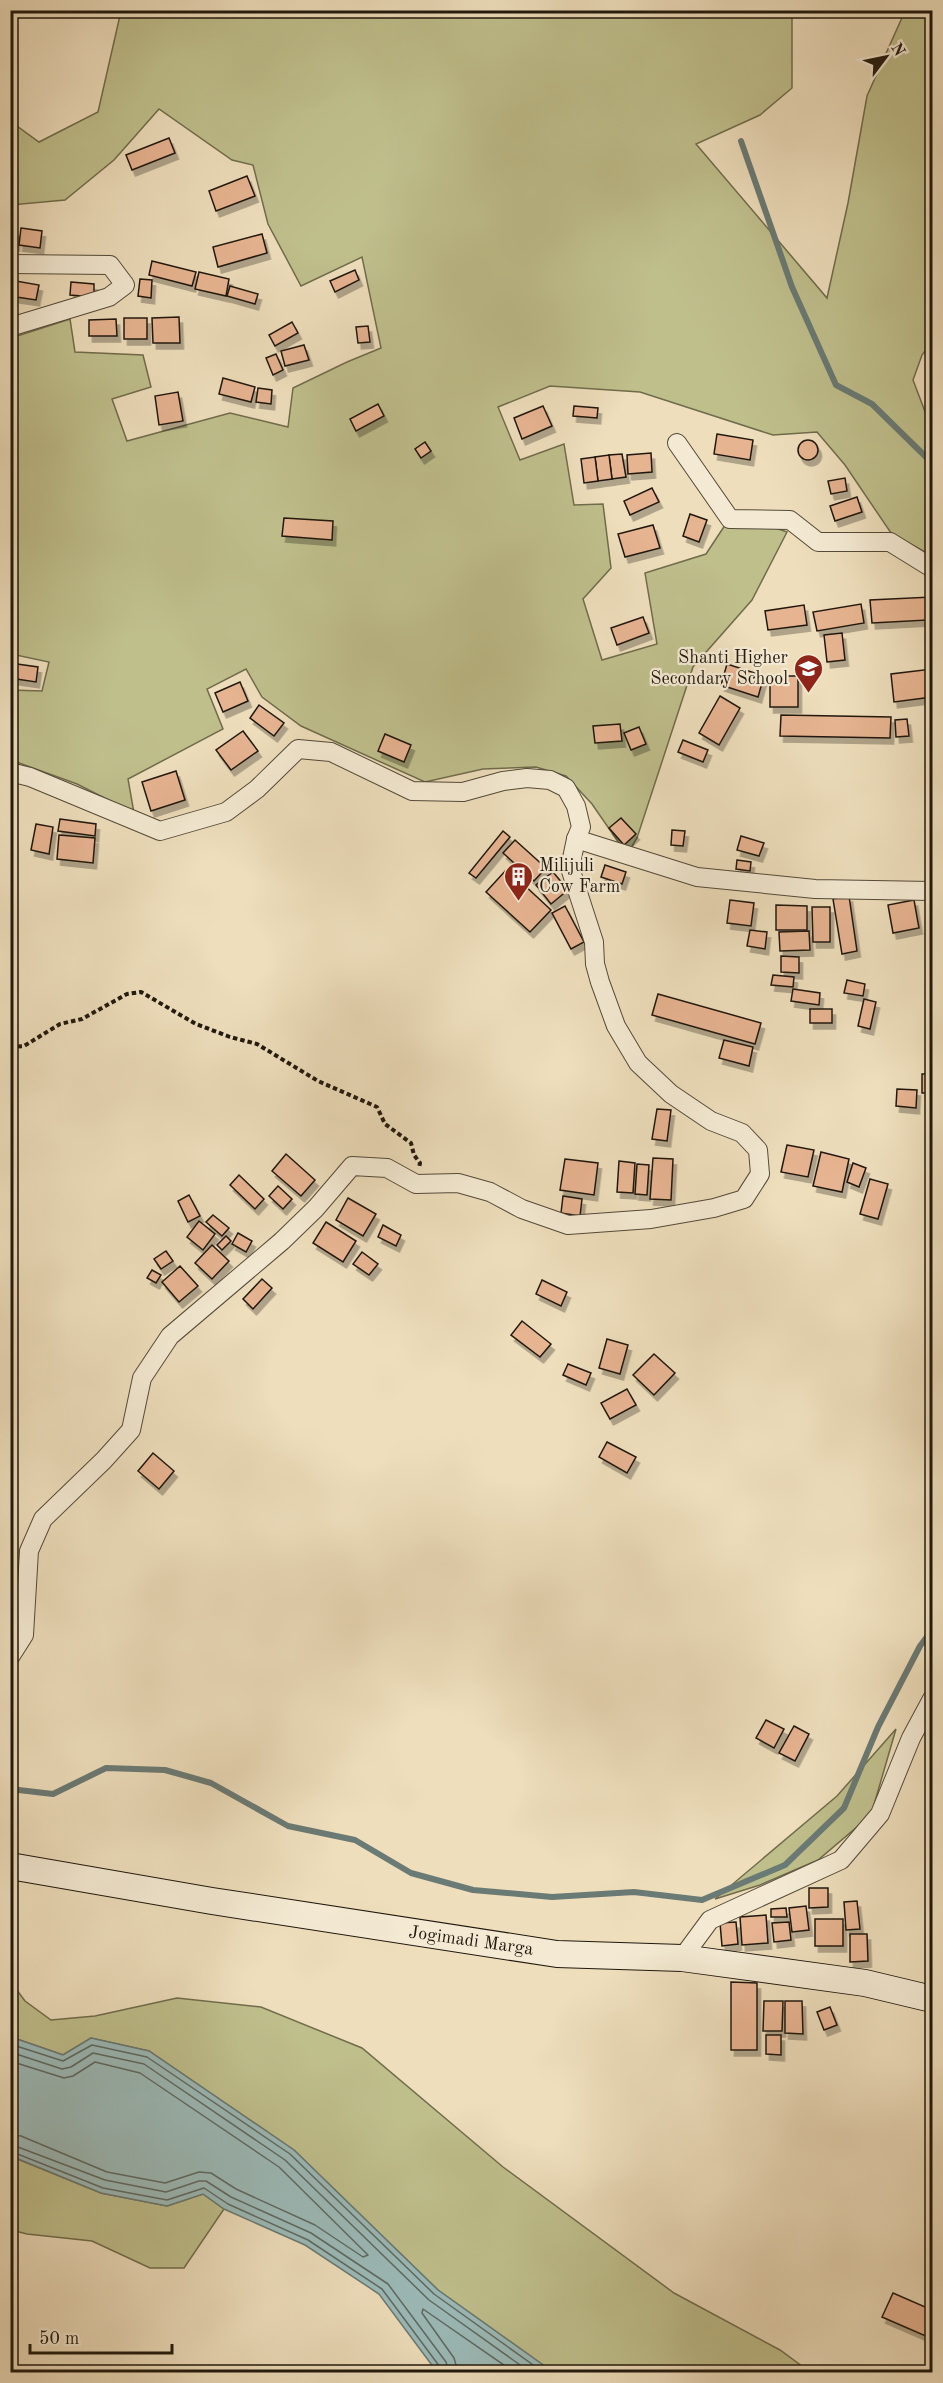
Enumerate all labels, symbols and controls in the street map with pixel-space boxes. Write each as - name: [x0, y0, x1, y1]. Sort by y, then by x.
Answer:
- north arrow: [856, 27, 916, 87]
- text: N: [887, 41, 907, 60]
- place label: Shanti Higher Secondary School: [650, 649, 789, 688]
- school or university icon: Shanti Higher Secondary School: [793, 652, 825, 694]
- place label: Milijuli Cow Farm: [539, 857, 620, 896]
- building icon: Milijuli Cow Farm: [502, 860, 534, 902]
- street label: Jogimadi Marga: [408, 1923, 535, 1959]
- scale bar: [30, 2317, 172, 2355]
- text: 50 m: [39, 2330, 79, 2348]

